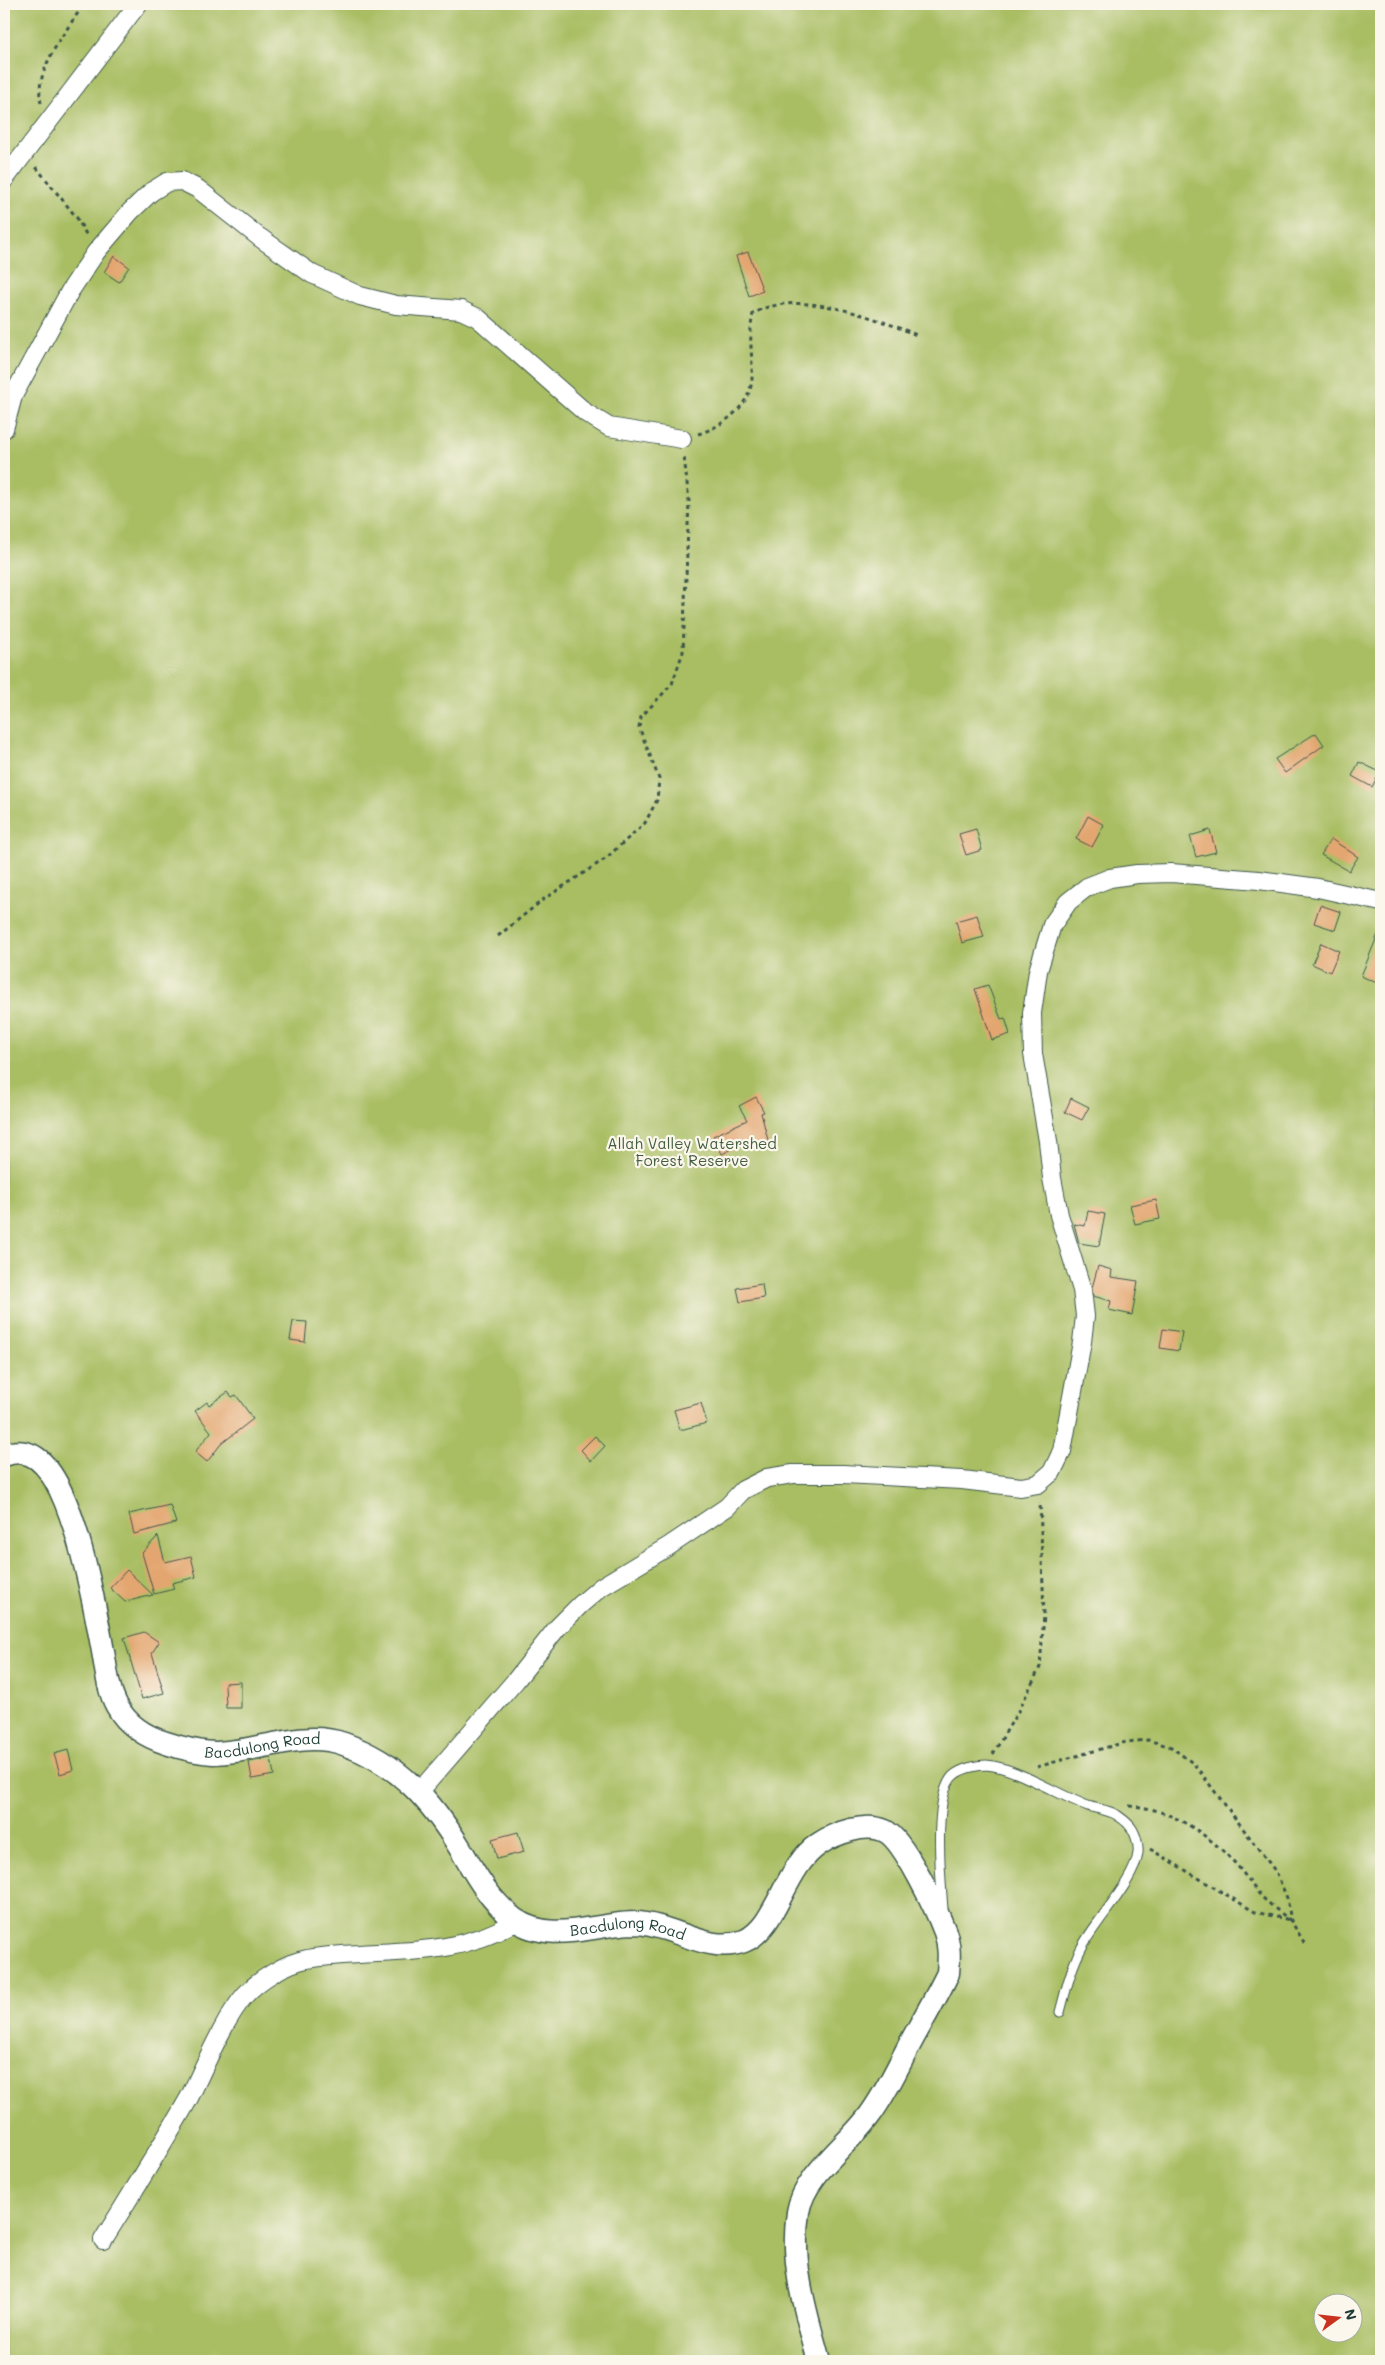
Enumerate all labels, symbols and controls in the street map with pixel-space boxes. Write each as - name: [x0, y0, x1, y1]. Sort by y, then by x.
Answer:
- park label: Allah Valley Watershed Forest Reserve: [607, 1133, 777, 1170]
- street label: Bacdulong Road: [204, 1728, 321, 1762]
- street label: Bacdulong Road: [569, 1912, 689, 1944]
- north arrow: [1312, 2292, 1362, 2342]
- text: N: [1340, 2307, 1362, 2322]

